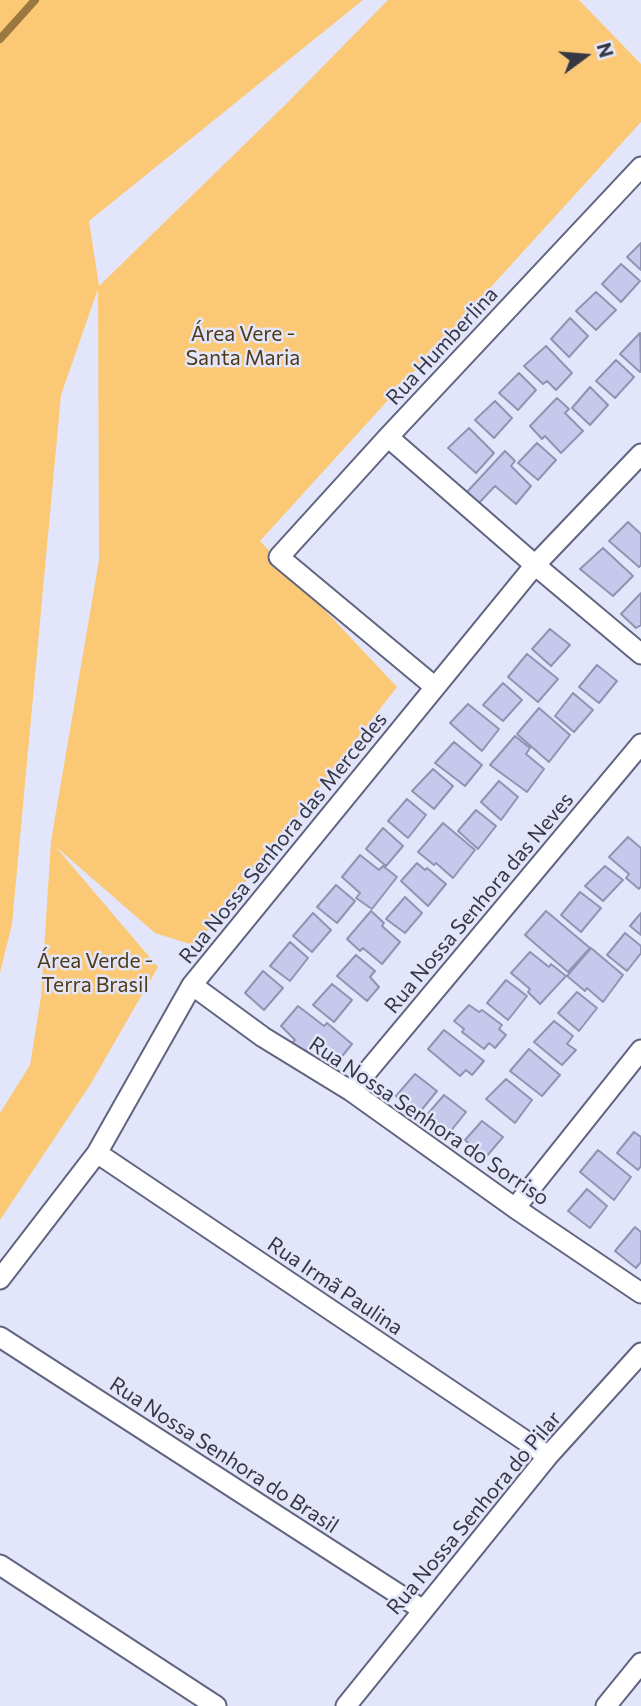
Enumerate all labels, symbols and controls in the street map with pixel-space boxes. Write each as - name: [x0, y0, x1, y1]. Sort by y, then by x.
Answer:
- north arrow: [550, 21, 620, 91]
- text: N: [593, 40, 619, 60]
- street label: Rua Humberlina: [381, 282, 503, 410]
- park label: Área Vere - Santa Maria: [186, 321, 300, 371]
- street label: Rua Nossa Senhora das Mercedes: [174, 707, 392, 969]
- street label: Rua Nossa Senhora das Neves: [379, 787, 579, 1019]
- park label: Área Verde - Terra Brasil: [37, 948, 153, 998]
- street label: Rua Nossa Senhora do Sorriso: [304, 1031, 554, 1211]
- street label: Rua Irmã Paulina: [263, 1231, 407, 1341]
- street label: Rua Nossa Senhora do Brasil: [105, 1371, 343, 1539]
- street label: Rua Nossa Senhora do Pilar: [381, 1406, 567, 1620]

